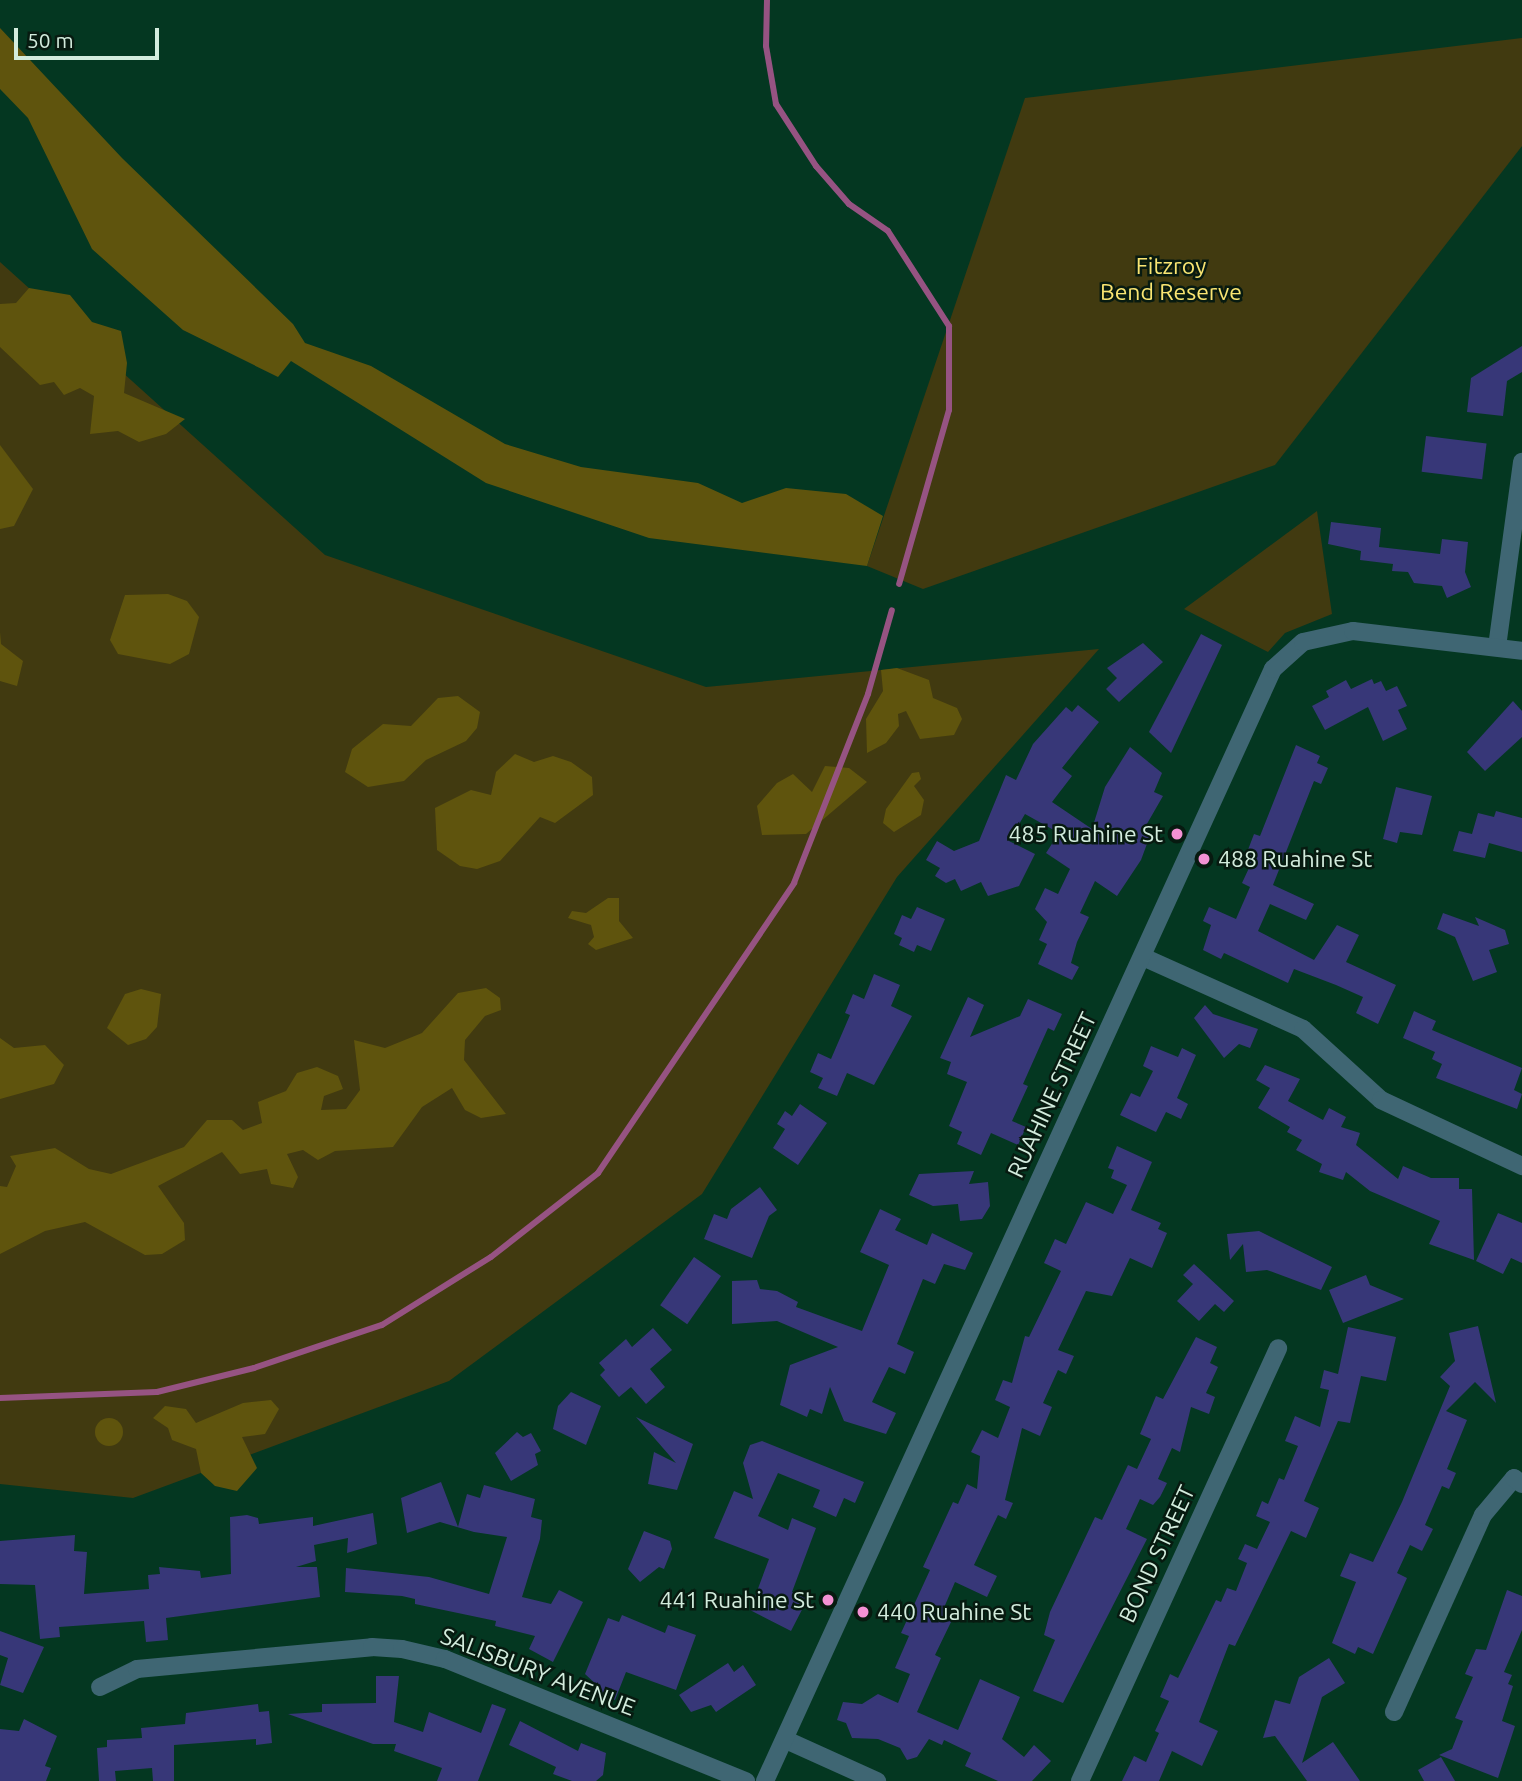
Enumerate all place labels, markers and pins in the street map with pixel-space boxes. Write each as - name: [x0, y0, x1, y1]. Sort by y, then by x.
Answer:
- place label: 485 Ruahine St: [1009, 820, 1163, 848]
- marker: 485 Ruahine St: [1169, 826, 1185, 842]
- place label: 488 Ruahine St: [1218, 845, 1372, 873]
- marker: 488 Ruahine St: [1196, 851, 1212, 867]
- place label: 441 Ruahine St: [660, 1586, 814, 1614]
- marker: 441 Ruahine St: [820, 1592, 836, 1608]
- place label: 440 Ruahine St: [877, 1598, 1031, 1626]
- marker: 440 Ruahine St: [855, 1604, 871, 1620]

